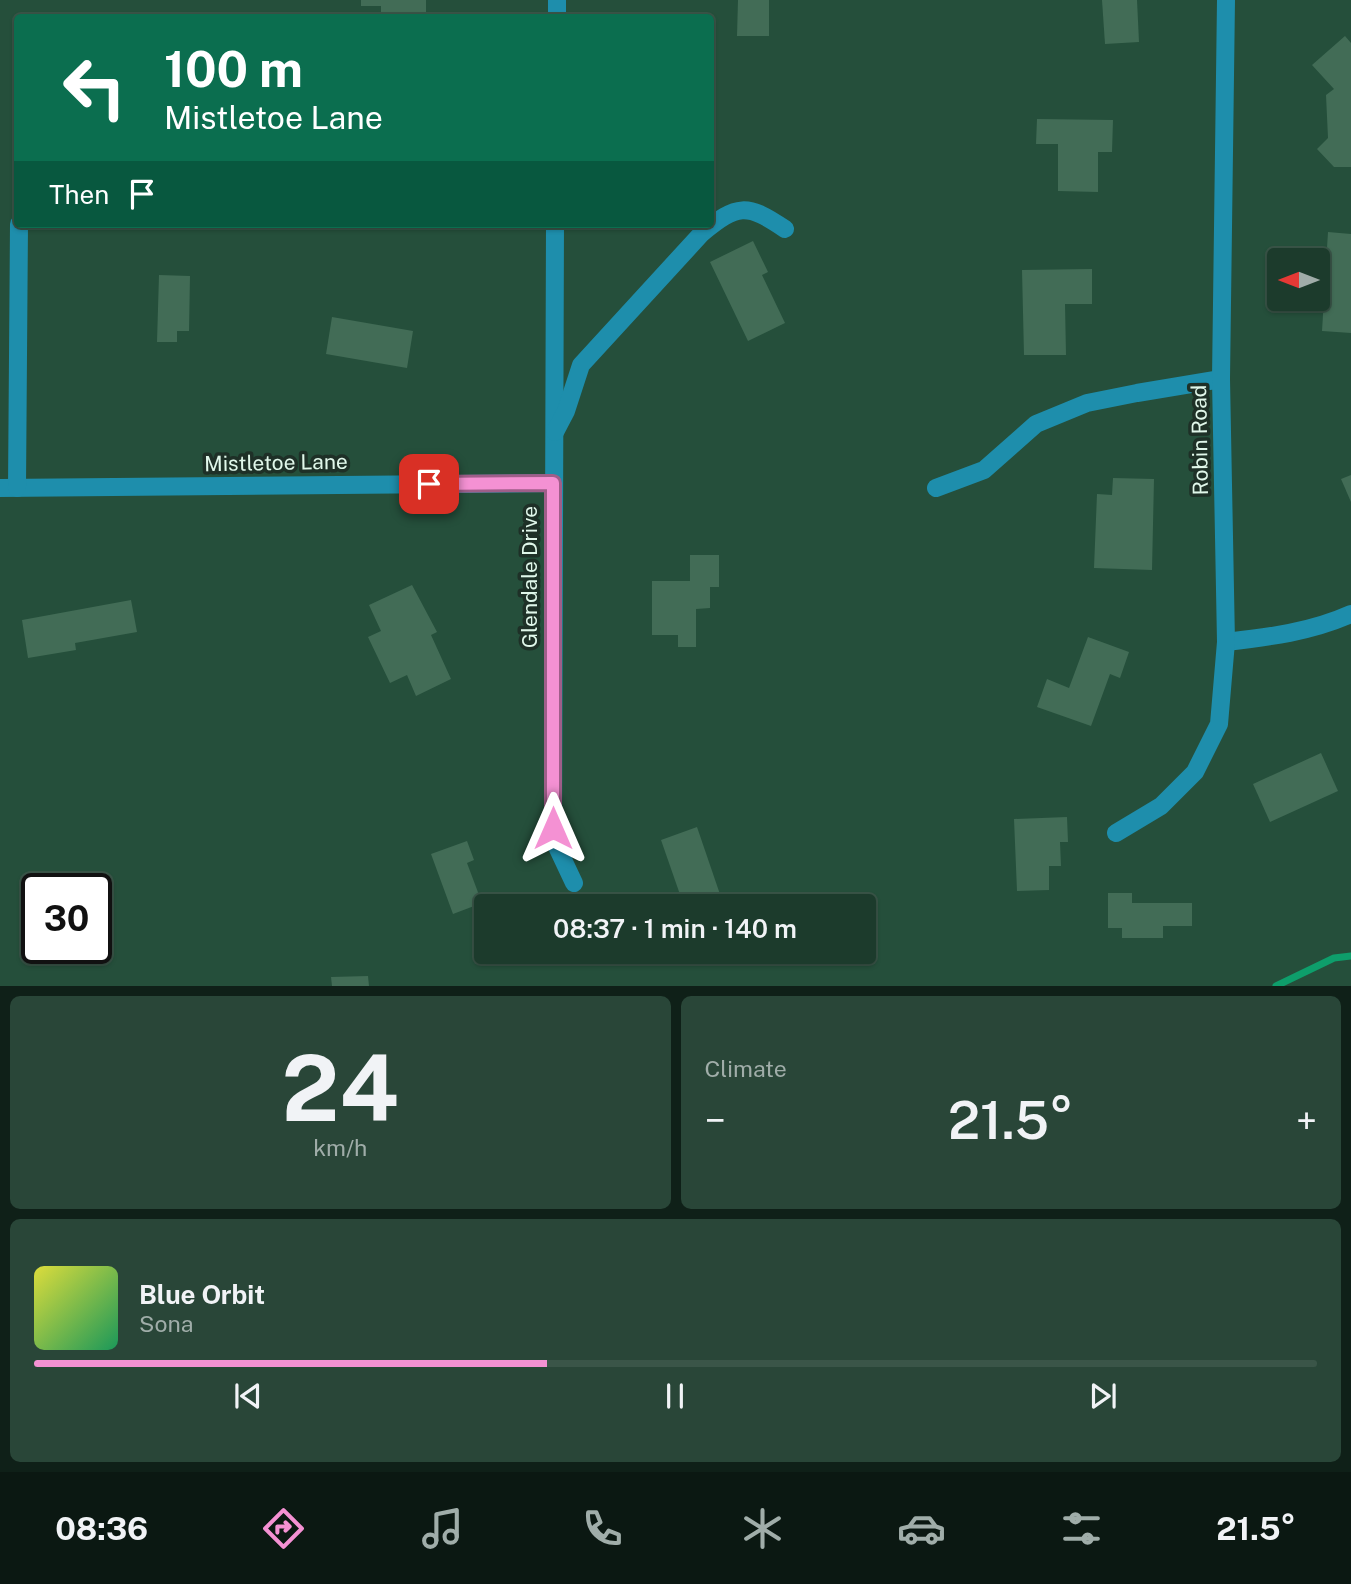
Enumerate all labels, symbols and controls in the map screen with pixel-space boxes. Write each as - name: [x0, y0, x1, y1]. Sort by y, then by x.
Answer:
- text: 100 m: [164, 40, 303, 98]
- icon: left: [49, 42, 140, 133]
- text: Mistletoe Lane: [164, 99, 383, 136]
- icon: arrive: [123, 175, 161, 213]
- text: Then: [49, 179, 109, 210]
- north arrow: [1267, 248, 1330, 312]
- map controls: [1267, 248, 1330, 311]
- street label: Robin Road: [1186, 385, 1213, 495]
- street label: Mistletoe Lane: [204, 449, 348, 476]
- pin: [399, 454, 459, 514]
- icon: arrive: [410, 465, 448, 503]
- street label: Glendale Drive: [517, 506, 542, 648]
- position arrow: [516, 791, 590, 865]
- speed limit sign: 30: [21, 873, 112, 964]
- text: 08:37 · 1 min · 140 m: [553, 913, 797, 944]
- text: 24: [282, 1035, 399, 1141]
- text: Climate: [705, 1055, 787, 1082]
- text: 21.5°: [948, 1090, 1074, 1151]
- text: −: [705, 1098, 726, 1143]
- text: +: [1296, 1098, 1317, 1143]
- text: km/h: [313, 1134, 367, 1161]
- text: Blue Orbit: [139, 1279, 265, 1310]
- text: Sona: [139, 1310, 193, 1337]
- icon: previous: [229, 1377, 267, 1415]
- icon: pause: [656, 1377, 694, 1415]
- icon: next: [1084, 1377, 1122, 1415]
- icon: directions: [259, 1504, 308, 1553]
- icon: music: [418, 1504, 467, 1553]
- icon: phone: [578, 1504, 627, 1553]
- icon: climate: [738, 1504, 787, 1553]
- icon: car: [897, 1504, 946, 1553]
- icon: filters: [1057, 1504, 1106, 1553]
- text: 08:36: [55, 1510, 148, 1547]
- text: 21.5°: [1216, 1510, 1296, 1547]

